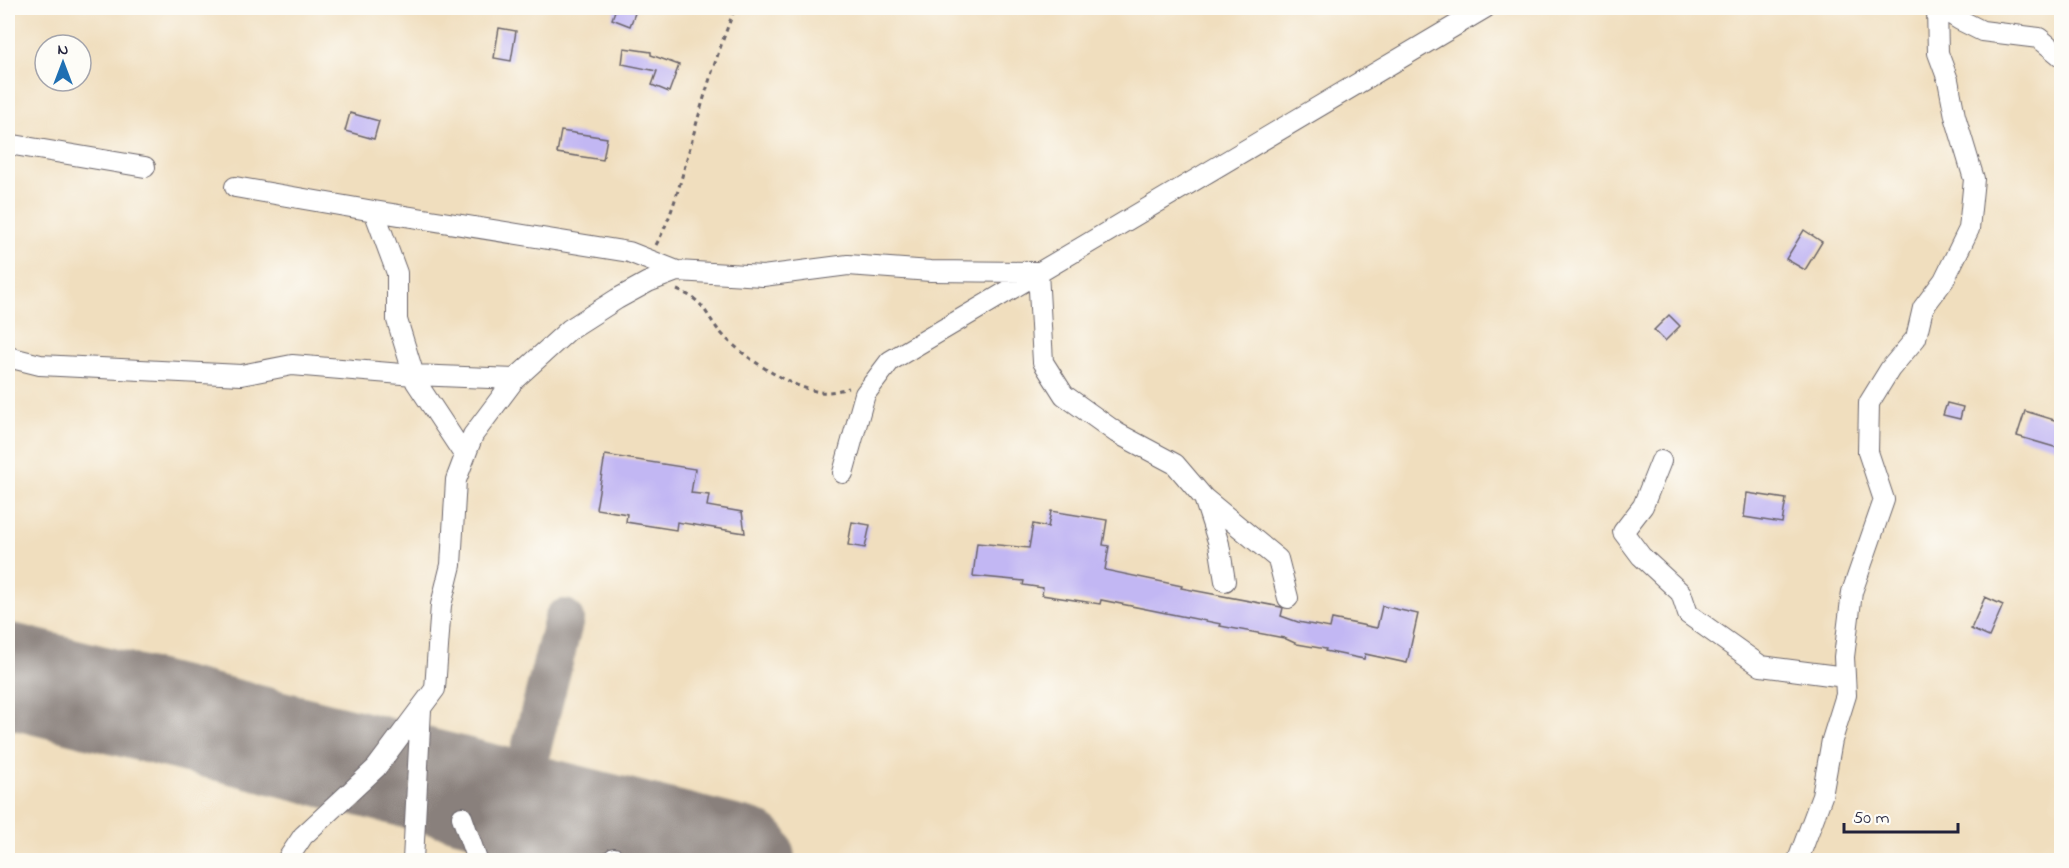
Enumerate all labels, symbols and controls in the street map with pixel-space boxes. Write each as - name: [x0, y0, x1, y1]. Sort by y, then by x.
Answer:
- north arrow: [33, 33, 93, 93]
- text: N: [58, 38, 69, 62]
- scale bar: [1844, 796, 1958, 834]
- text: 50 m: [1853, 806, 1890, 832]

